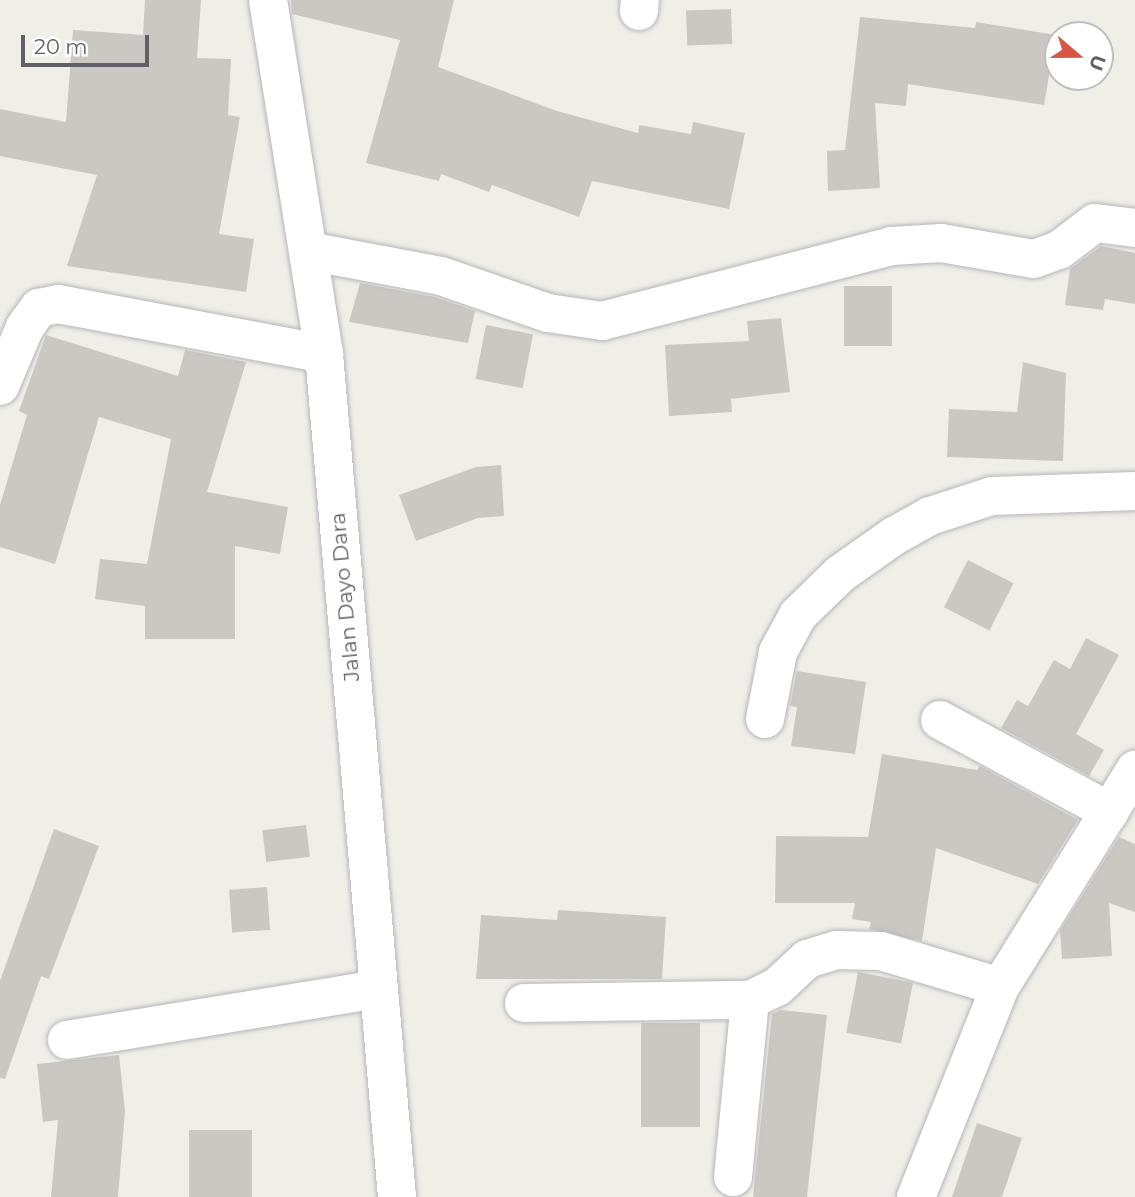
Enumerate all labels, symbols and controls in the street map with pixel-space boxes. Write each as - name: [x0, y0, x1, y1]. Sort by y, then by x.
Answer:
- scale bar: [24, 21, 152, 65]
- north arrow: [1044, 21, 1114, 91]
- text: 20 m: [34, 34, 88, 59]
- text: U: [1084, 52, 1111, 74]
- street label: Jalan Dayo Dara: [325, 512, 365, 682]

